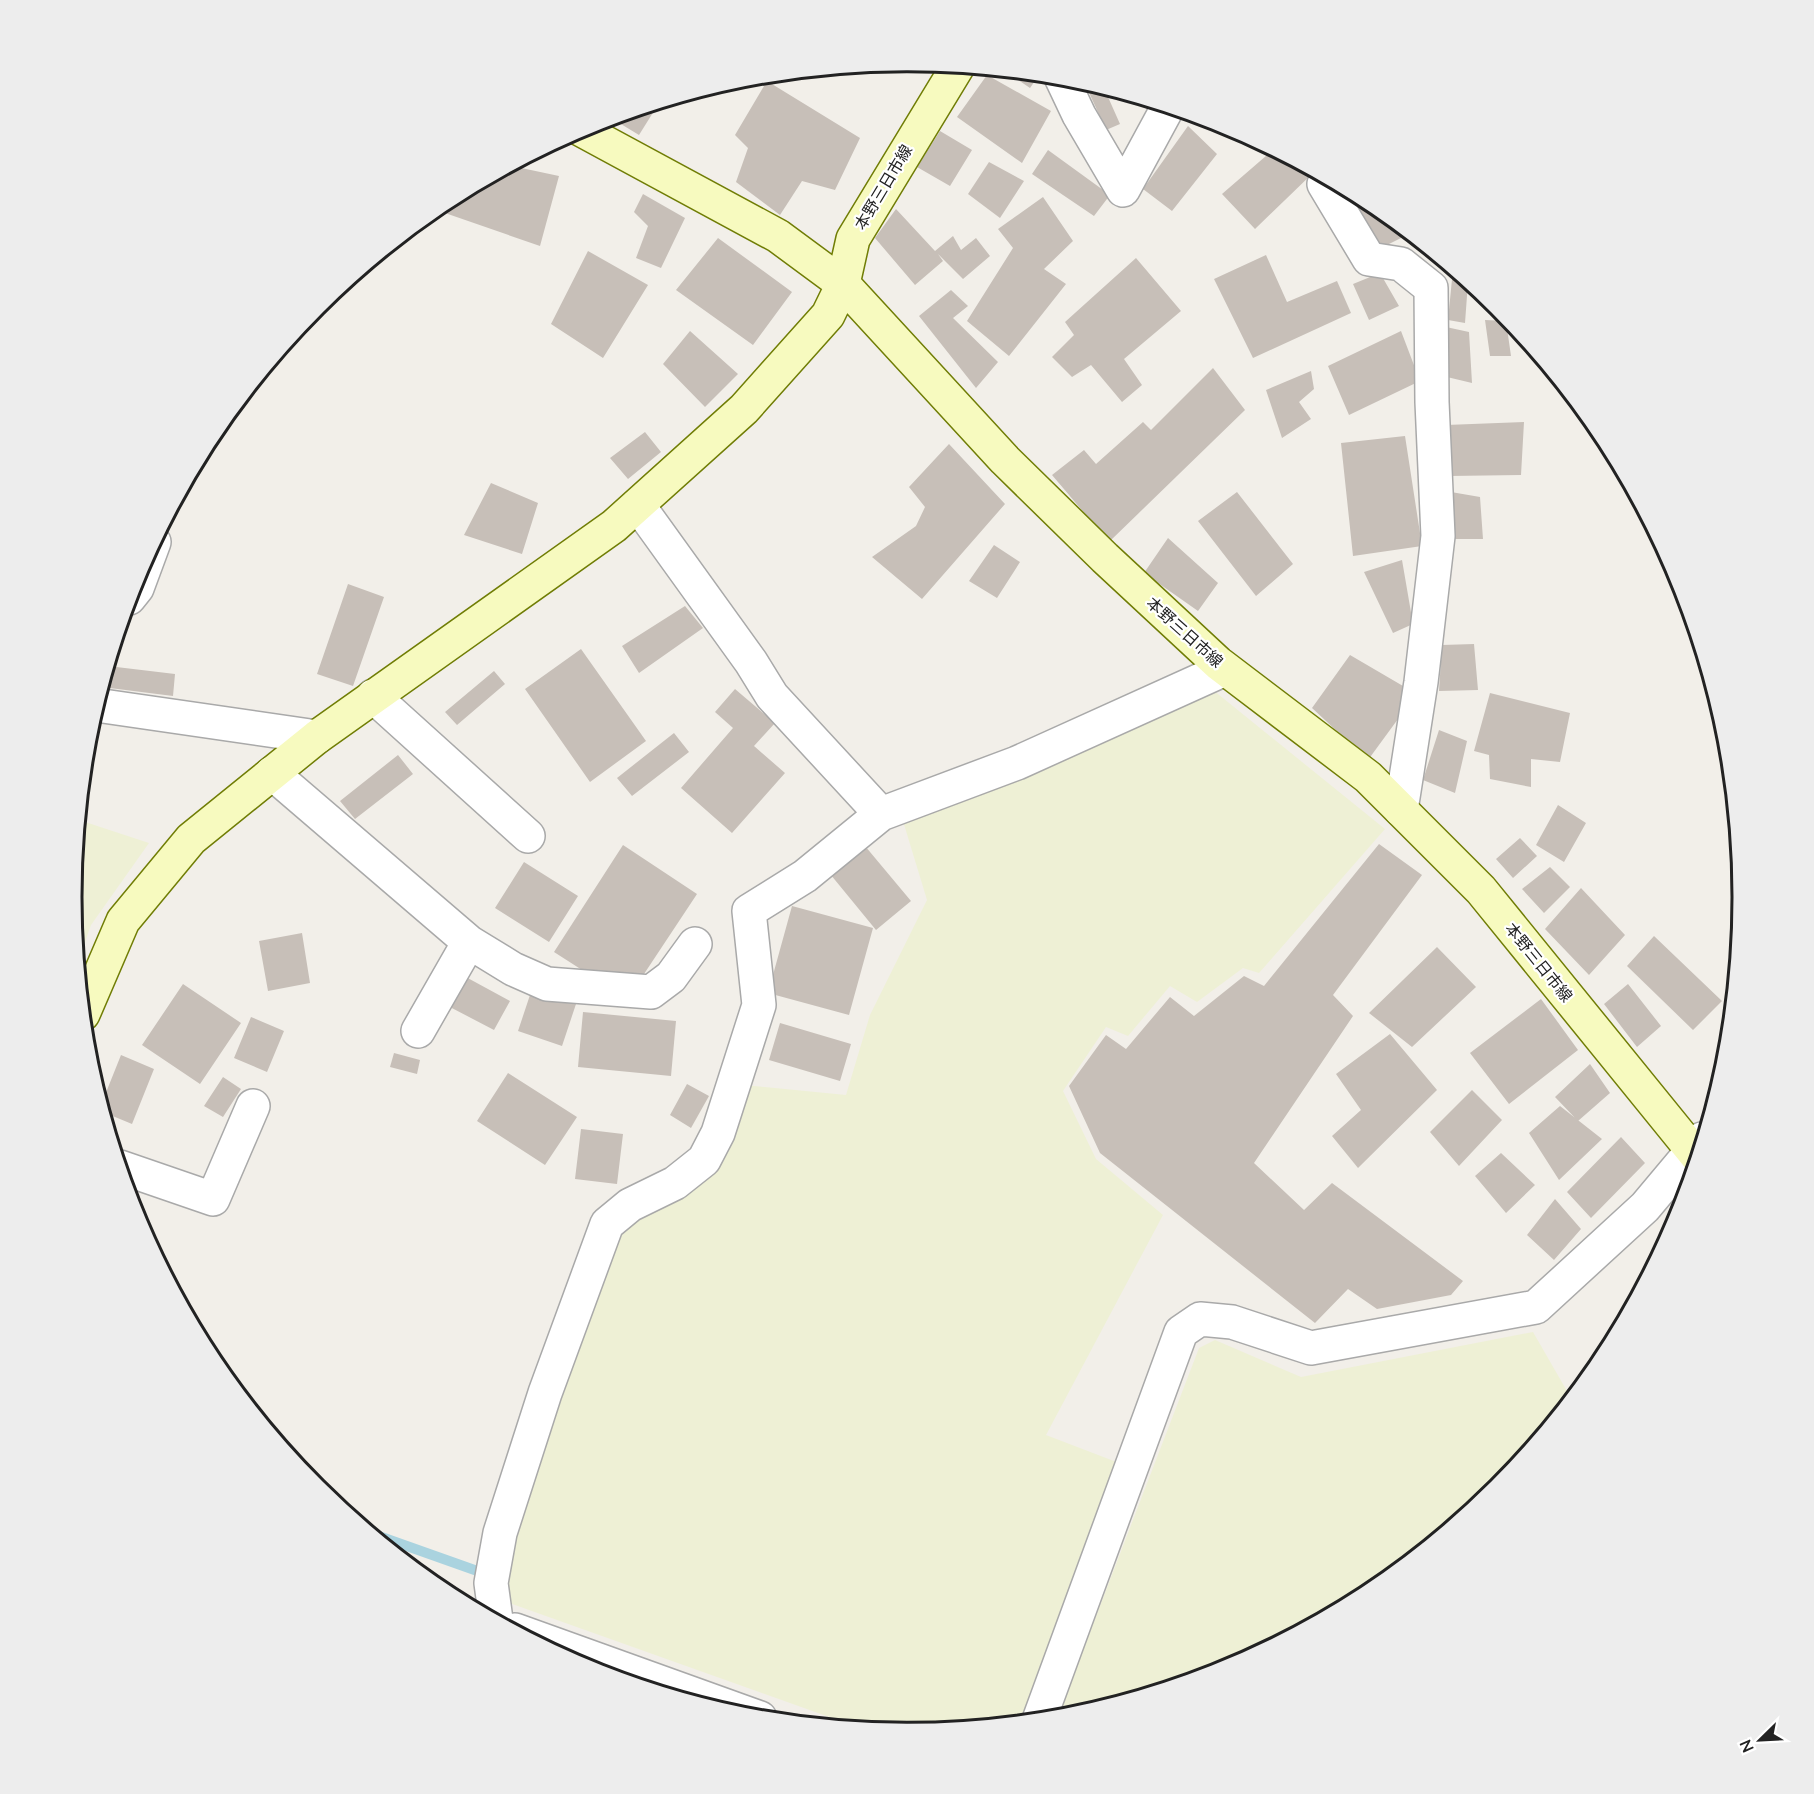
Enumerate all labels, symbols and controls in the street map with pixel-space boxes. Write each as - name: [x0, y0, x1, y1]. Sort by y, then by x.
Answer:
- street label: 本野三日市線: [850, 141, 918, 234]
- street label: 本野三日市線: [1141, 592, 1227, 673]
- street label: 本野三日市線: [1499, 918, 1577, 1007]
- north arrow: [1730, 1710, 1790, 1770]
- text: N: [1735, 1736, 1760, 1756]

